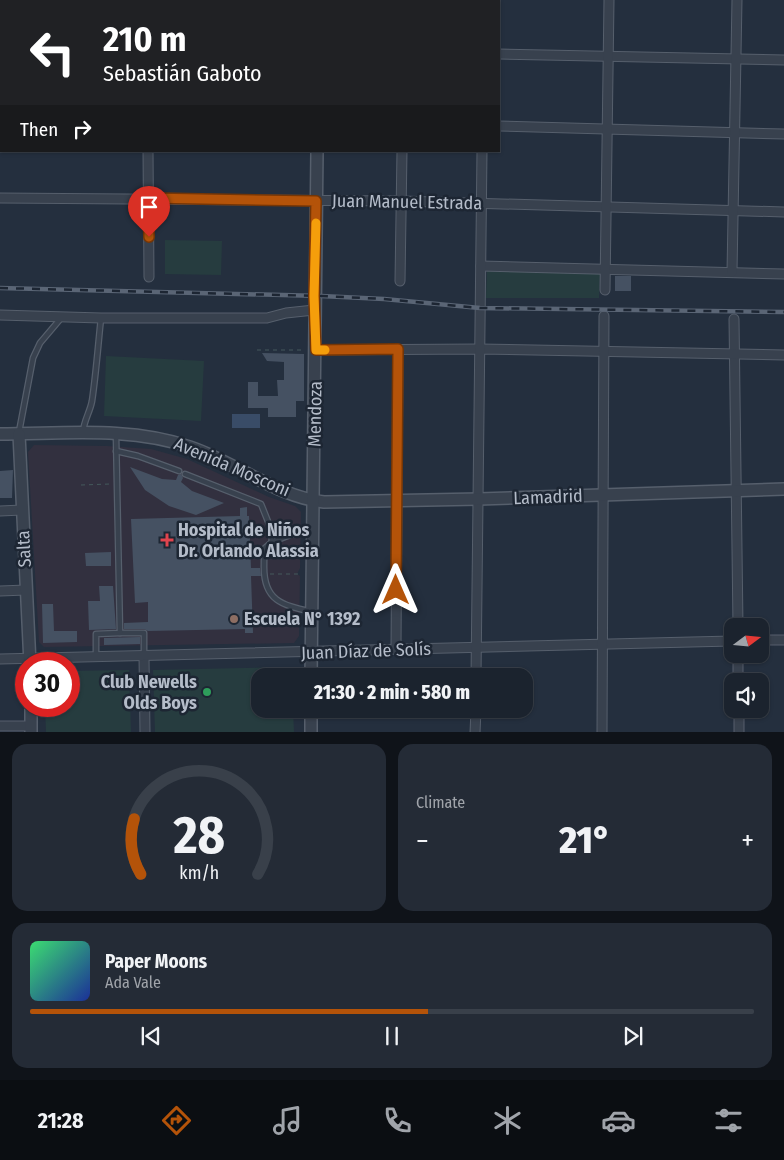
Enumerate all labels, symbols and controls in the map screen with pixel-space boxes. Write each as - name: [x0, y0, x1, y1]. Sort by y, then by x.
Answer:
- text: 210 m: [103, 18, 187, 60]
- icon: left: [20, 20, 85, 85]
- text: Sebastián Gaboto: [103, 60, 262, 87]
- icon: right: [68, 115, 96, 143]
- text: Then: [20, 118, 58, 141]
- pin: [128, 186, 170, 237]
- street label: Juan Manuel Estrada: [332, 190, 482, 214]
- icon: arrive: [135, 193, 163, 221]
- street label: Mendoza: [303, 381, 327, 447]
- street label: Avenida Mosconi: [171, 433, 293, 501]
- street label: Lamadrid: [513, 485, 583, 509]
- place label: Hospital de Niños Dr. Orlando Alassia: [178, 519, 319, 562]
- street label: Salta: [12, 530, 36, 568]
- marker: Hospital de Niños Dr. Orlando Alassia: [160, 533, 174, 547]
- position arrow: [369, 563, 421, 615]
- place label: Escuela N° 1392: [244, 608, 360, 630]
- marker: Escuela N° 1392: [228, 613, 240, 625]
- north arrow: [724, 618, 769, 662]
- map controls: [724, 618, 769, 718]
- street label: Juan Díaz de Solís: [301, 638, 432, 664]
- speed limit sign: 30: [15, 652, 80, 717]
- place label: Club Newells Olds Boys: [101, 671, 197, 714]
- button: sound: [724, 673, 769, 718]
- text: 21:30 · 2 min · 580 m: [314, 681, 470, 704]
- marker: Club Newells Olds Boys: [201, 686, 213, 698]
- text: Climate: [416, 793, 465, 812]
- text: 28: [172, 804, 225, 867]
- text: 21°: [559, 817, 611, 863]
- text: −: [416, 824, 429, 857]
- text: +: [741, 824, 754, 857]
- text: km/h: [179, 862, 219, 884]
- text: Paper Moons: [105, 950, 207, 973]
- text: Ada Vale: [105, 973, 161, 992]
- icon: previous: [137, 1022, 165, 1050]
- icon: pause: [378, 1022, 406, 1050]
- icon: next: [619, 1022, 647, 1050]
- icon: directions: [159, 1103, 194, 1138]
- icon: music: [270, 1103, 305, 1138]
- icon: phone: [380, 1103, 415, 1138]
- icon: climate: [490, 1103, 525, 1138]
- icon: car: [601, 1103, 636, 1138]
- icon: filters: [711, 1103, 746, 1138]
- text: 21:28: [38, 1107, 84, 1134]

